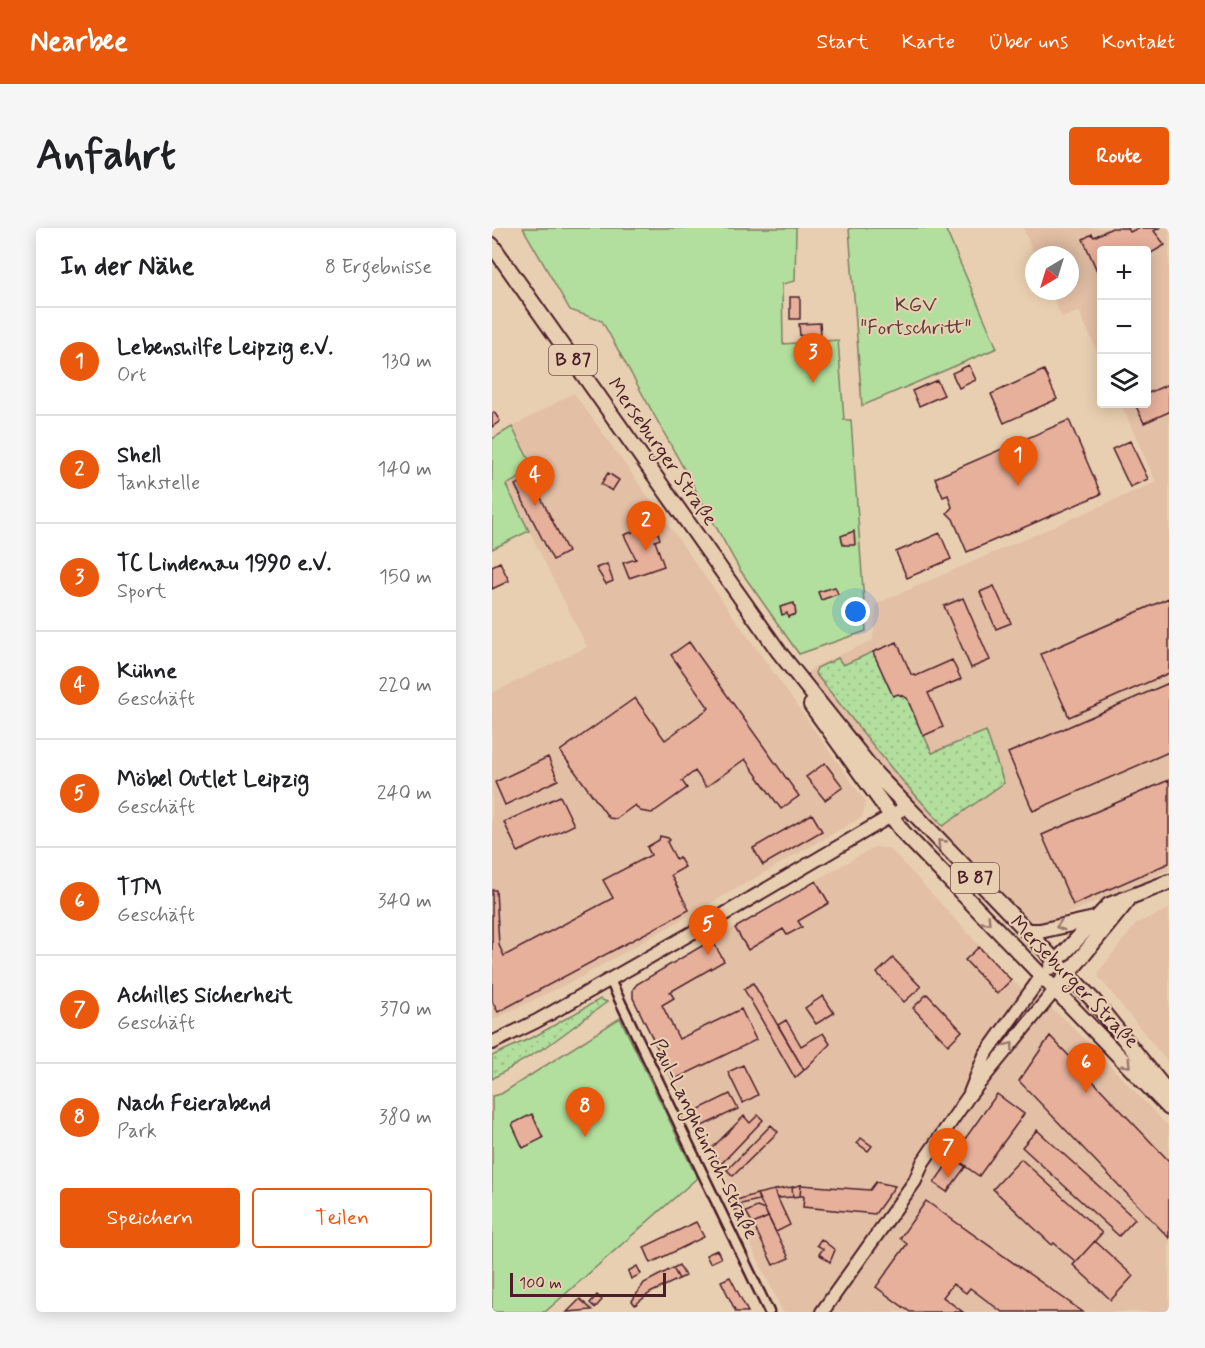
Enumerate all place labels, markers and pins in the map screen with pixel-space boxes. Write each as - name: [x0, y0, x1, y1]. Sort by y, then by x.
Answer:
- pin: 3: [794, 334, 832, 383]
- pin: 1: [998, 436, 1038, 486]
- pin: 4: [516, 456, 555, 506]
- pin: 2: [626, 502, 666, 551]
- pin: 5: [688, 906, 728, 955]
- pin: 6: [1066, 1044, 1106, 1093]
- pin: 8: [566, 1088, 604, 1137]
- pin: 7: [928, 1128, 968, 1178]

